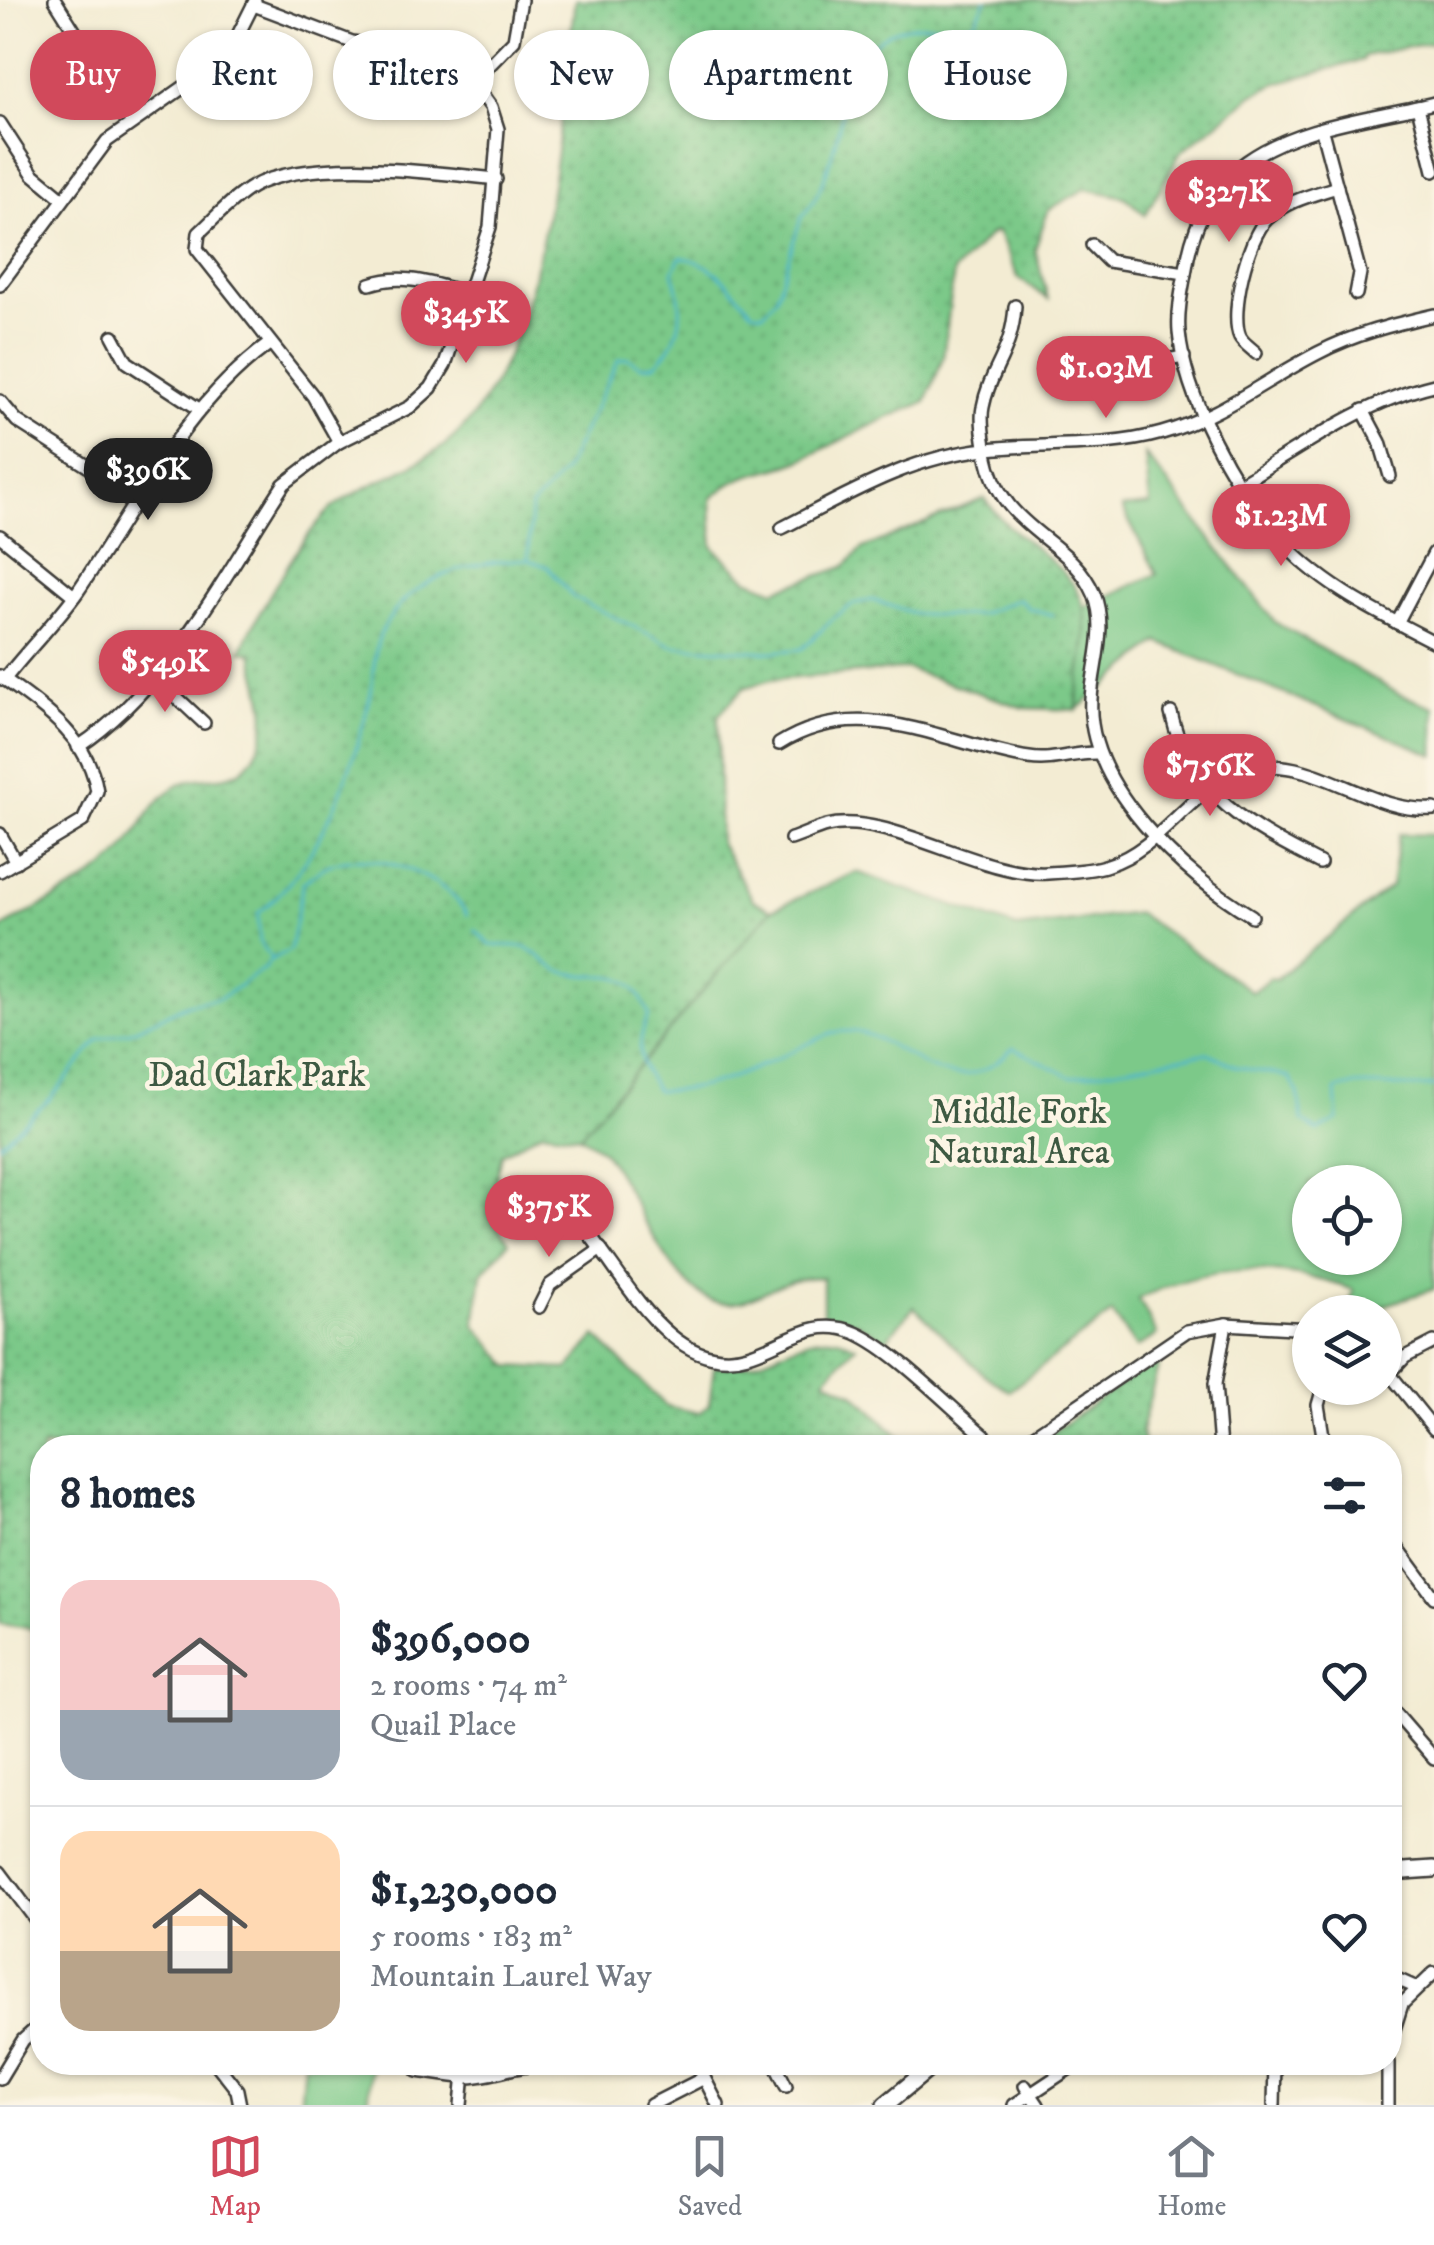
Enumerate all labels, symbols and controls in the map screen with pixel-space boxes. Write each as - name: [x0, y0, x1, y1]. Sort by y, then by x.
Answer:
- chip: Buy: [30, 30, 156, 120]
- chip: Rent: [176, 30, 313, 120]
- chip: Filters: [333, 30, 494, 120]
- chip: New: [514, 30, 649, 120]
- chip: Apartment: [669, 30, 888, 120]
- chip: House: [908, 30, 1067, 120]
- pin: $327K: [1159, 160, 1299, 245]
- text: $327K: [1187, 172, 1271, 212]
- pin: $345K: [396, 281, 536, 366]
- text: $345K: [423, 293, 509, 333]
- pin: $1.03M: [1025, 336, 1187, 421]
- text: $1.03M: [1058, 348, 1154, 388]
- pin: $396K: [78, 438, 218, 523]
- text: $396K: [106, 450, 190, 490]
- pin: $1.23M: [1200, 484, 1362, 569]
- text: $1.23M: [1234, 496, 1328, 536]
- pin: $549K: [95, 630, 235, 715]
- text: $549K: [121, 642, 209, 682]
- pin: $756K: [1140, 734, 1280, 819]
- text: $756K: [1165, 746, 1255, 786]
- park label: Dad Clark Park: [148, 1054, 366, 1098]
- park label: Middle Fork Natural Area: [928, 1091, 1110, 1175]
- map controls: [1292, 1165, 1402, 1405]
- button: locate: [1292, 1165, 1402, 1275]
- pin: $375K: [479, 1175, 619, 1260]
- text: $375K: [507, 1187, 591, 1227]
- button: layers: [1292, 1295, 1402, 1405]
- icon: filters: [1317, 1468, 1372, 1523]
- text: 8 homes: [60, 1469, 195, 1521]
- text: $396,000: [370, 1614, 531, 1666]
- icon: home: [140, 1620, 260, 1740]
- icon: heart: [1317, 1653, 1372, 1708]
- text: 2 rooms · 74 m²: [370, 1666, 567, 1706]
- text: Quail Place: [370, 1706, 516, 1746]
- text: $1,230,000: [370, 1865, 558, 1917]
- icon: home: [140, 1871, 260, 1991]
- icon: heart: [1317, 1904, 1372, 1959]
- text: 5 rooms · 183 m²: [370, 1917, 572, 1957]
- text: Mountain Laurel Way: [370, 1957, 652, 1997]
- tab: Map: [208, 2129, 263, 2224]
- tab: Saved: [678, 2129, 742, 2224]
- tab: Home: [1157, 2129, 1226, 2224]

